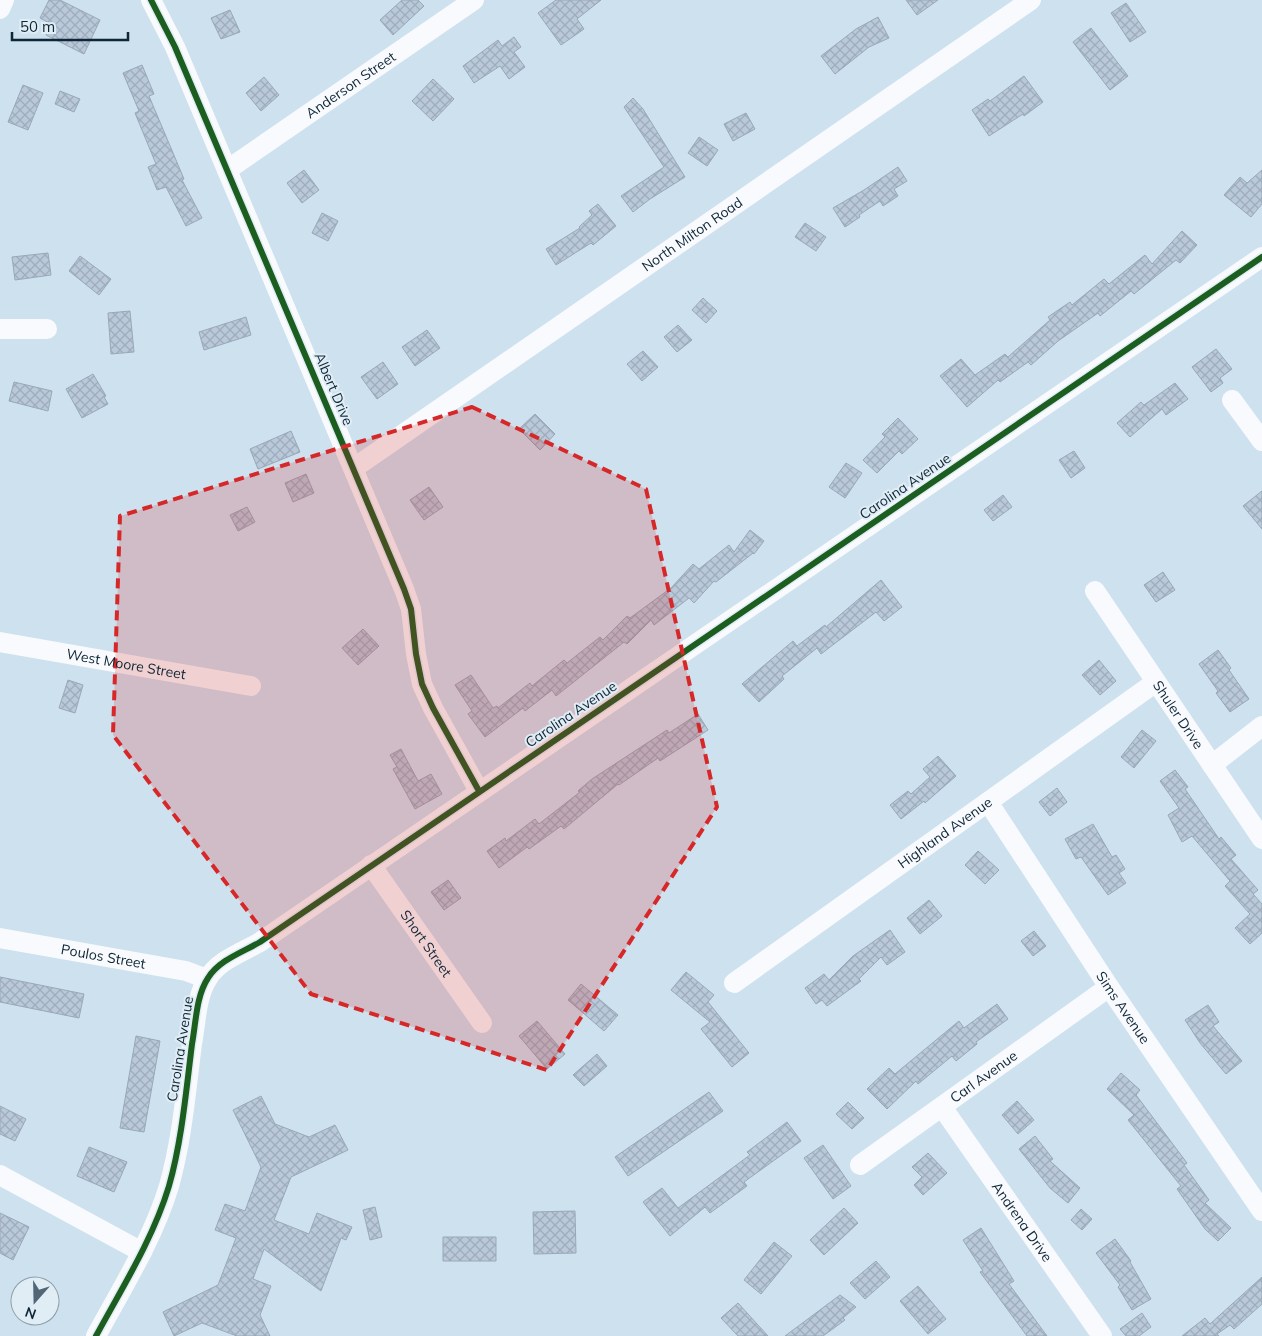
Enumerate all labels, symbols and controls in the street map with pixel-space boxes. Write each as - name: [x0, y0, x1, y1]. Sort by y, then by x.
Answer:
- scale bar: [12, 10, 129, 42]
- text: 50 m: [20, 17, 55, 36]
- street label: Anderson Street: [302, 48, 399, 122]
- street label: North Milton Road: [638, 193, 746, 275]
- street label: Albert Drive: [311, 350, 357, 428]
- street label: Carolina Avenue: [856, 449, 954, 523]
- street label: West Moore Street: [65, 645, 187, 683]
- street label: Carolina Avenue: [522, 677, 620, 751]
- street label: Shuler Drive: [1149, 677, 1208, 752]
- street label: Highland Avenue: [894, 793, 996, 872]
- street label: Short Street: [396, 907, 456, 981]
- street label: Poulos Street: [60, 940, 147, 973]
- street label: Sims Avenue: [1092, 968, 1154, 1047]
- street label: Carolina Avenue: [163, 995, 197, 1103]
- street label: Carl Avenue: [946, 1046, 1021, 1107]
- street label: Andrena Drive: [988, 1178, 1056, 1265]
- north arrow: [10, 1276, 60, 1326]
- text: N: [23, 1303, 39, 1323]

